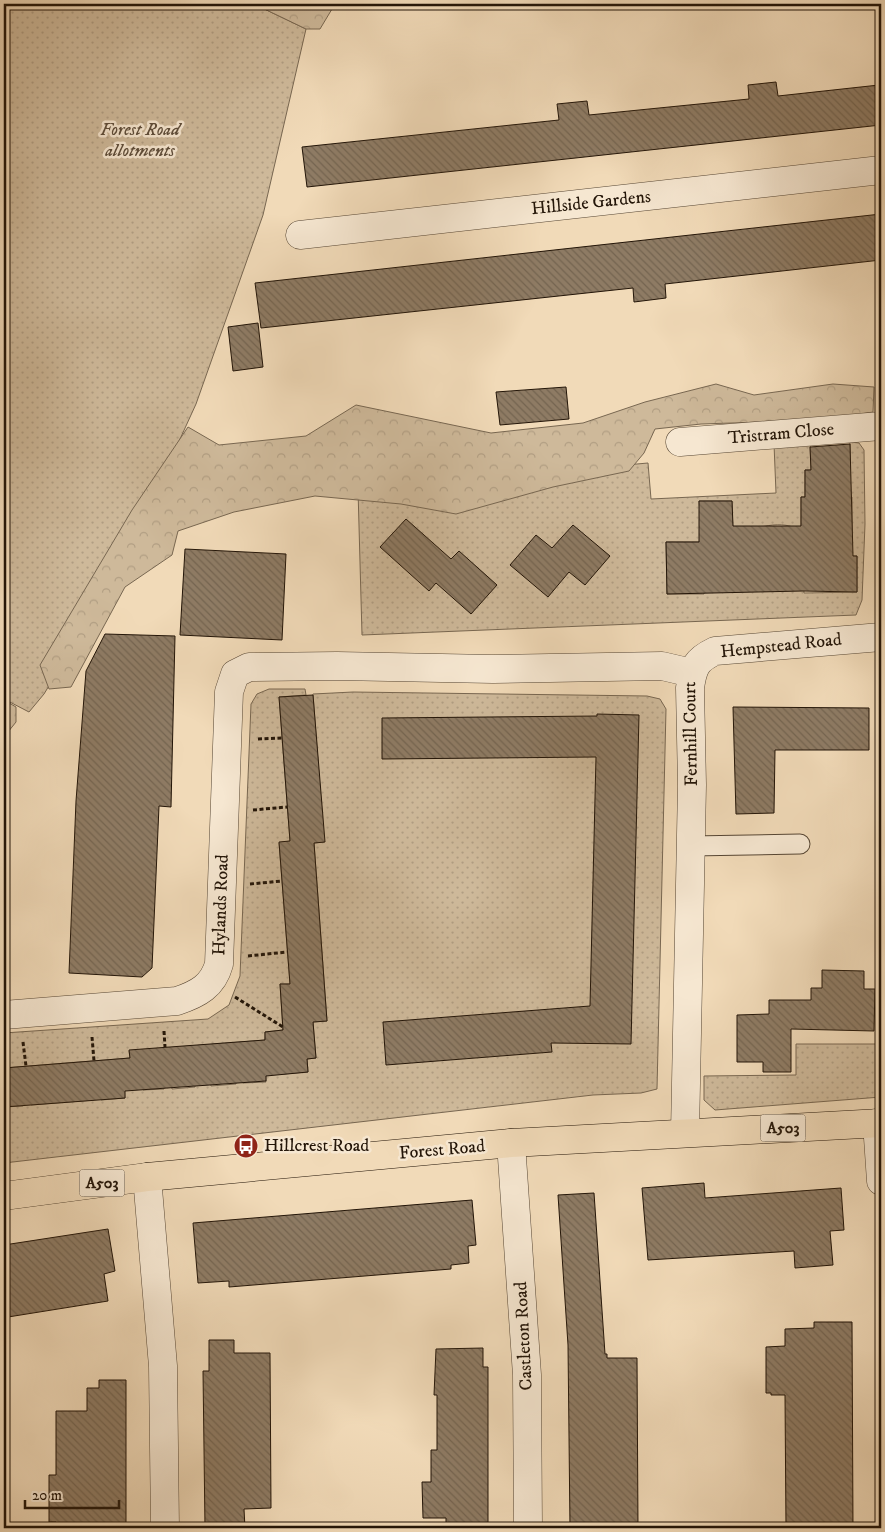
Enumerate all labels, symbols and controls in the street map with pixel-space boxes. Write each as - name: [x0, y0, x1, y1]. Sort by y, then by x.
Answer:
- park label: Forest Road allotments: [100, 119, 182, 162]
- street label: Hillside Gardens: [530, 186, 652, 220]
- street label: Tristram Close: [727, 418, 835, 450]
- street label: Hempstead Road: [719, 629, 843, 663]
- street label: Fernhill Court: [679, 681, 703, 787]
- street label: Hylands Road: [208, 854, 234, 956]
- road number: A503: [760, 1114, 806, 1142]
- bus stop icon: Hillcrest Road: [233, 1133, 259, 1159]
- place label: Hillcrest Road: [264, 1135, 369, 1157]
- street label: Forest Road: [398, 1135, 486, 1165]
- road number: A503: [80, 1170, 124, 1196]
- street label: Castleton Road: [510, 1281, 538, 1391]
- scale bar: [25, 1477, 119, 1509]
- text: 20 m: [32, 1486, 62, 1505]

